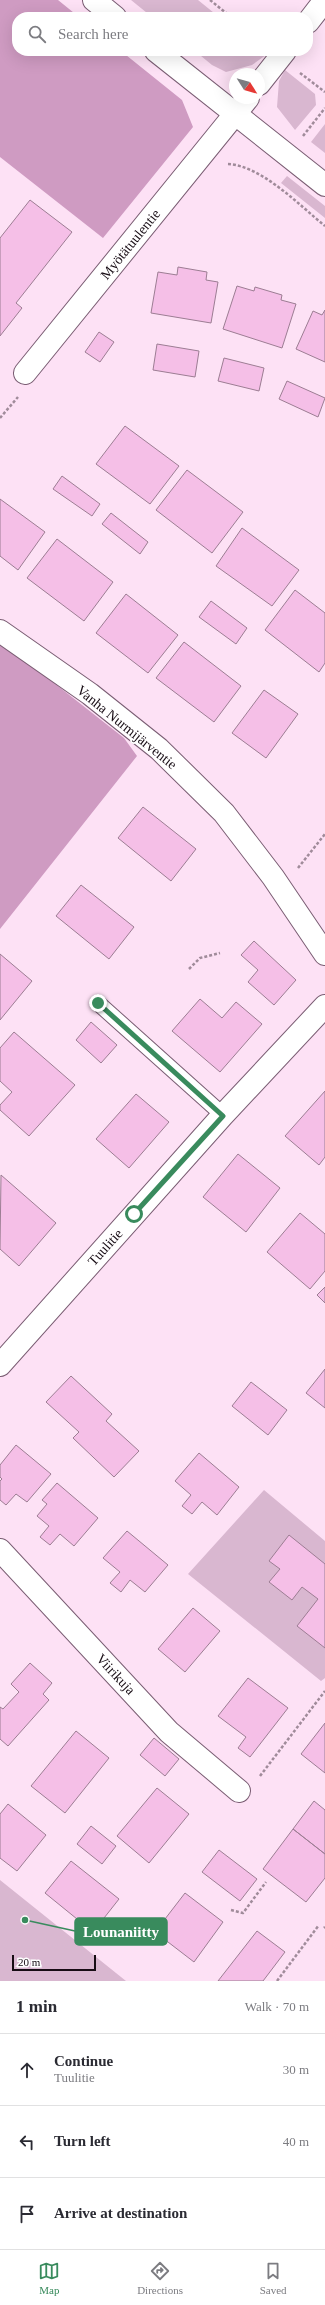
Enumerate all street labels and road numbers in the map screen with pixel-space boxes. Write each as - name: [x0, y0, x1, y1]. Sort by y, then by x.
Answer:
- street label: Myötätuulentie: [98, 206, 163, 282]
- street label: Vanha Nurmijärventie: [74, 683, 180, 772]
- street label: Tuulitie: [85, 1226, 126, 1269]
- street label: Viirikuja: [93, 1651, 139, 1698]

